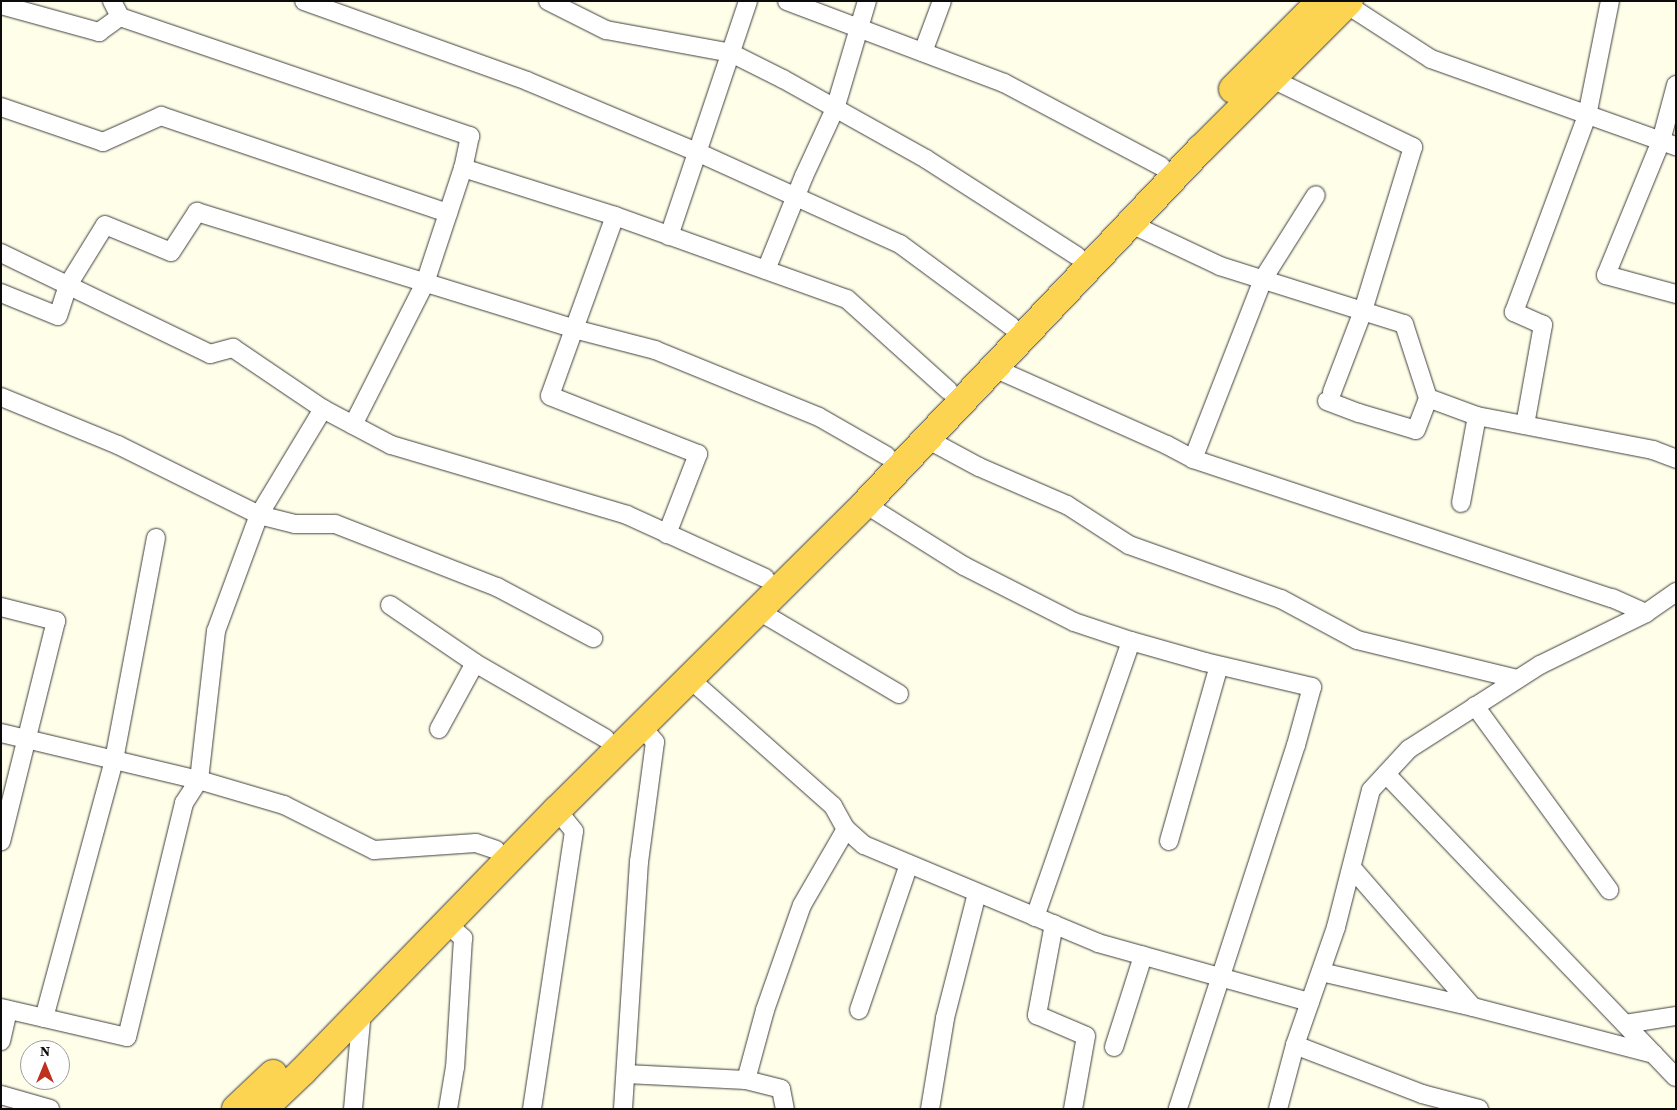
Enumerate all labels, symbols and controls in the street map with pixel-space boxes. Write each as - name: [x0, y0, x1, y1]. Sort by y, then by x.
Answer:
- north arrow: [20, 1040, 70, 1090]
- text: N: [40, 1041, 50, 1061]

